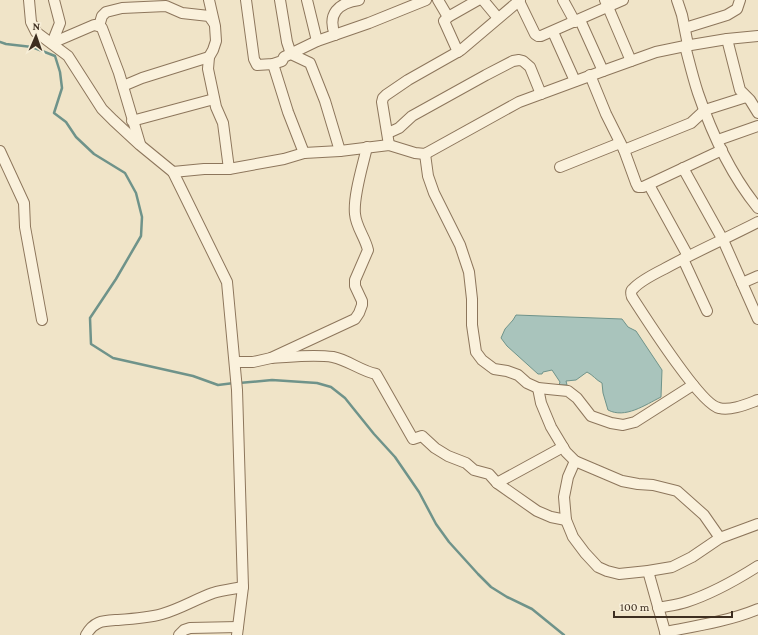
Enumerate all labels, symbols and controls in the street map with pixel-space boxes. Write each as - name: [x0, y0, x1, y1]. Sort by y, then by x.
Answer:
- north arrow: [16, 16, 56, 56]
- text: N: [32, 20, 41, 32]
- scale bar: [614, 593, 732, 619]
- text: 100 m: [620, 600, 650, 614]

